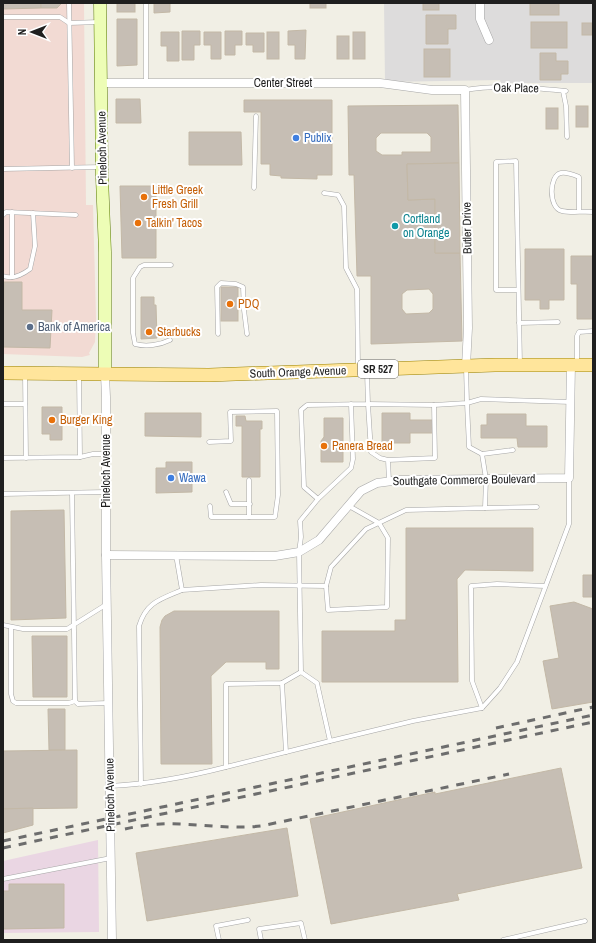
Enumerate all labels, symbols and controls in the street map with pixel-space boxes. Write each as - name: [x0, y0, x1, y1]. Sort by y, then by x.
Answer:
- north arrow: [12, 12, 52, 52]
- text: N: [15, 29, 29, 35]
- street label: Center Street: [254, 75, 313, 91]
- street label: Oak Place: [493, 80, 539, 96]
- street label: Pineloch Avenue: [93, 111, 111, 185]
- place label: Publix: [304, 130, 331, 146]
- marker: Publix: [291, 133, 301, 143]
- place label: Little Greek Fresh Grill: [152, 182, 203, 212]
- marker: Little Greek Fresh Grill: [139, 192, 149, 202]
- street label: Butler Drive: [459, 202, 475, 254]
- place label: Cortland on Orange: [403, 211, 450, 241]
- place label: Talkin' Tacos: [146, 215, 202, 231]
- marker: Talkin' Tacos: [133, 218, 143, 228]
- marker: Cortland on Orange: [390, 221, 400, 231]
- place label: PDQ: [238, 296, 260, 312]
- marker: PDQ: [225, 299, 235, 309]
- place label: Bank of America: [38, 319, 111, 335]
- marker: Bank of America: [25, 322, 35, 332]
- place label: Starbucks: [157, 324, 201, 340]
- marker: Starbucks: [144, 327, 154, 337]
- road number: SR 527: [358, 360, 398, 378]
- street label: South Orange Avenue: [249, 362, 347, 382]
- place label: Burger King: [60, 412, 113, 428]
- marker: Burger King: [47, 415, 57, 425]
- street label: Pineloch Avenue: [98, 434, 114, 508]
- place label: Panera Bread: [332, 438, 393, 454]
- marker: Panera Bread: [319, 441, 329, 451]
- place label: Wawa: [179, 470, 207, 486]
- street label: Southgate Commerce Boulevard: [392, 471, 536, 489]
- marker: Wawa: [166, 473, 176, 483]
- street label: Pineloch Avenue: [101, 758, 119, 832]

